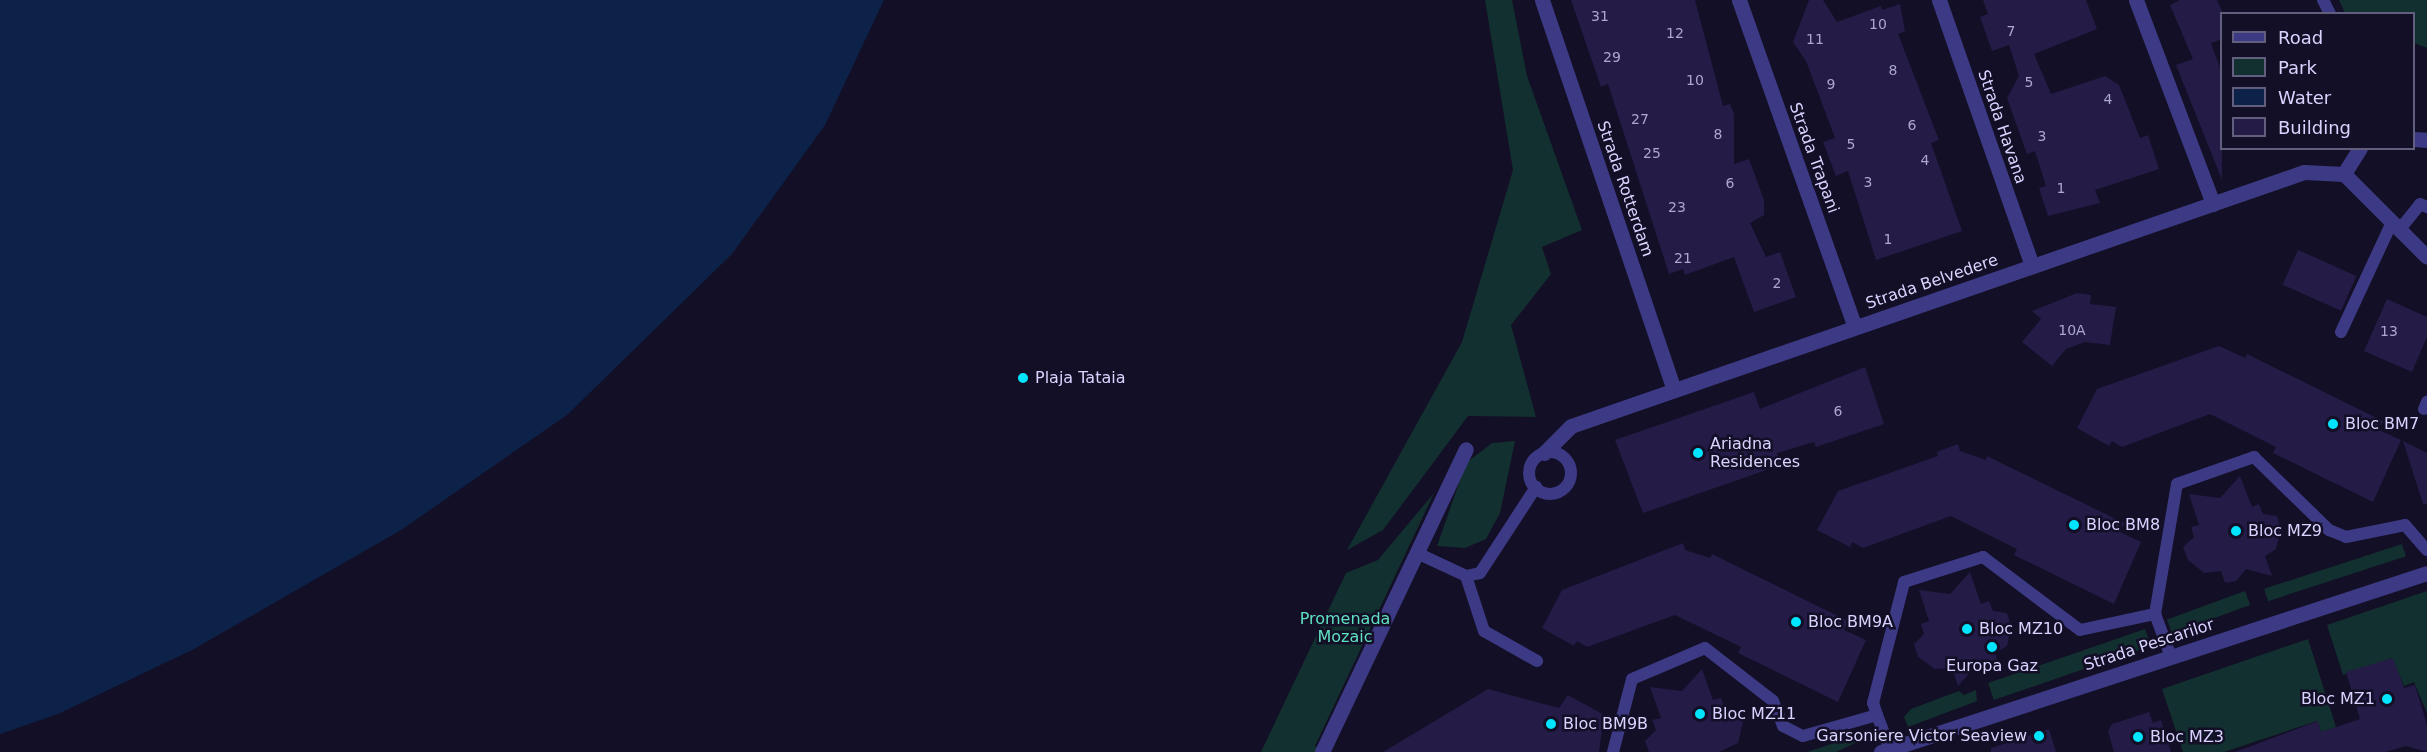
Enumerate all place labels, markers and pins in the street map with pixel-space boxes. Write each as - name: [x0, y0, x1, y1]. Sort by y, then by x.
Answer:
- place label: Plaja Tataia: [1035, 368, 1125, 388]
- marker: Plaja Tataia: [1016, 371, 1030, 385]
- place label: Bloc BM7: [2345, 414, 2419, 434]
- marker: Bloc BM7: [2326, 417, 2340, 431]
- place label: Ariadna Residences: [1710, 434, 1800, 472]
- marker: Ariadna Residences: [1691, 446, 1705, 460]
- place label: Bloc BM8: [2086, 515, 2160, 535]
- marker: Bloc BM8: [2067, 518, 2081, 532]
- place label: Bloc MZ9: [2248, 521, 2322, 541]
- marker: Bloc MZ9: [2229, 524, 2243, 538]
- place label: Bloc BM9A: [1808, 612, 1893, 632]
- marker: Bloc BM9A: [1789, 615, 1803, 629]
- place label: Bloc MZ10: [1979, 619, 2063, 639]
- marker: Bloc MZ10: [1960, 622, 1974, 636]
- marker: Europa Gaz: [1985, 640, 1999, 654]
- place label: Europa Gaz: [1946, 656, 2038, 676]
- place label: Bloc MZ1: [2301, 689, 2375, 709]
- marker: Bloc MZ1: [2380, 692, 2394, 706]
- place label: Bloc MZ11: [1712, 704, 1796, 724]
- marker: Bloc MZ11: [1693, 707, 1707, 721]
- place label: Bloc BM9B: [1563, 714, 1648, 734]
- marker: Bloc BM9B: [1544, 717, 1558, 731]
- place label: Garsoniere Victor Seaview: [1816, 726, 2027, 746]
- place label: Bloc MZ3: [2150, 727, 2224, 747]
- marker: Garsoniere Victor Seaview: [2032, 729, 2046, 743]
- marker: Bloc MZ3: [2131, 730, 2145, 744]

